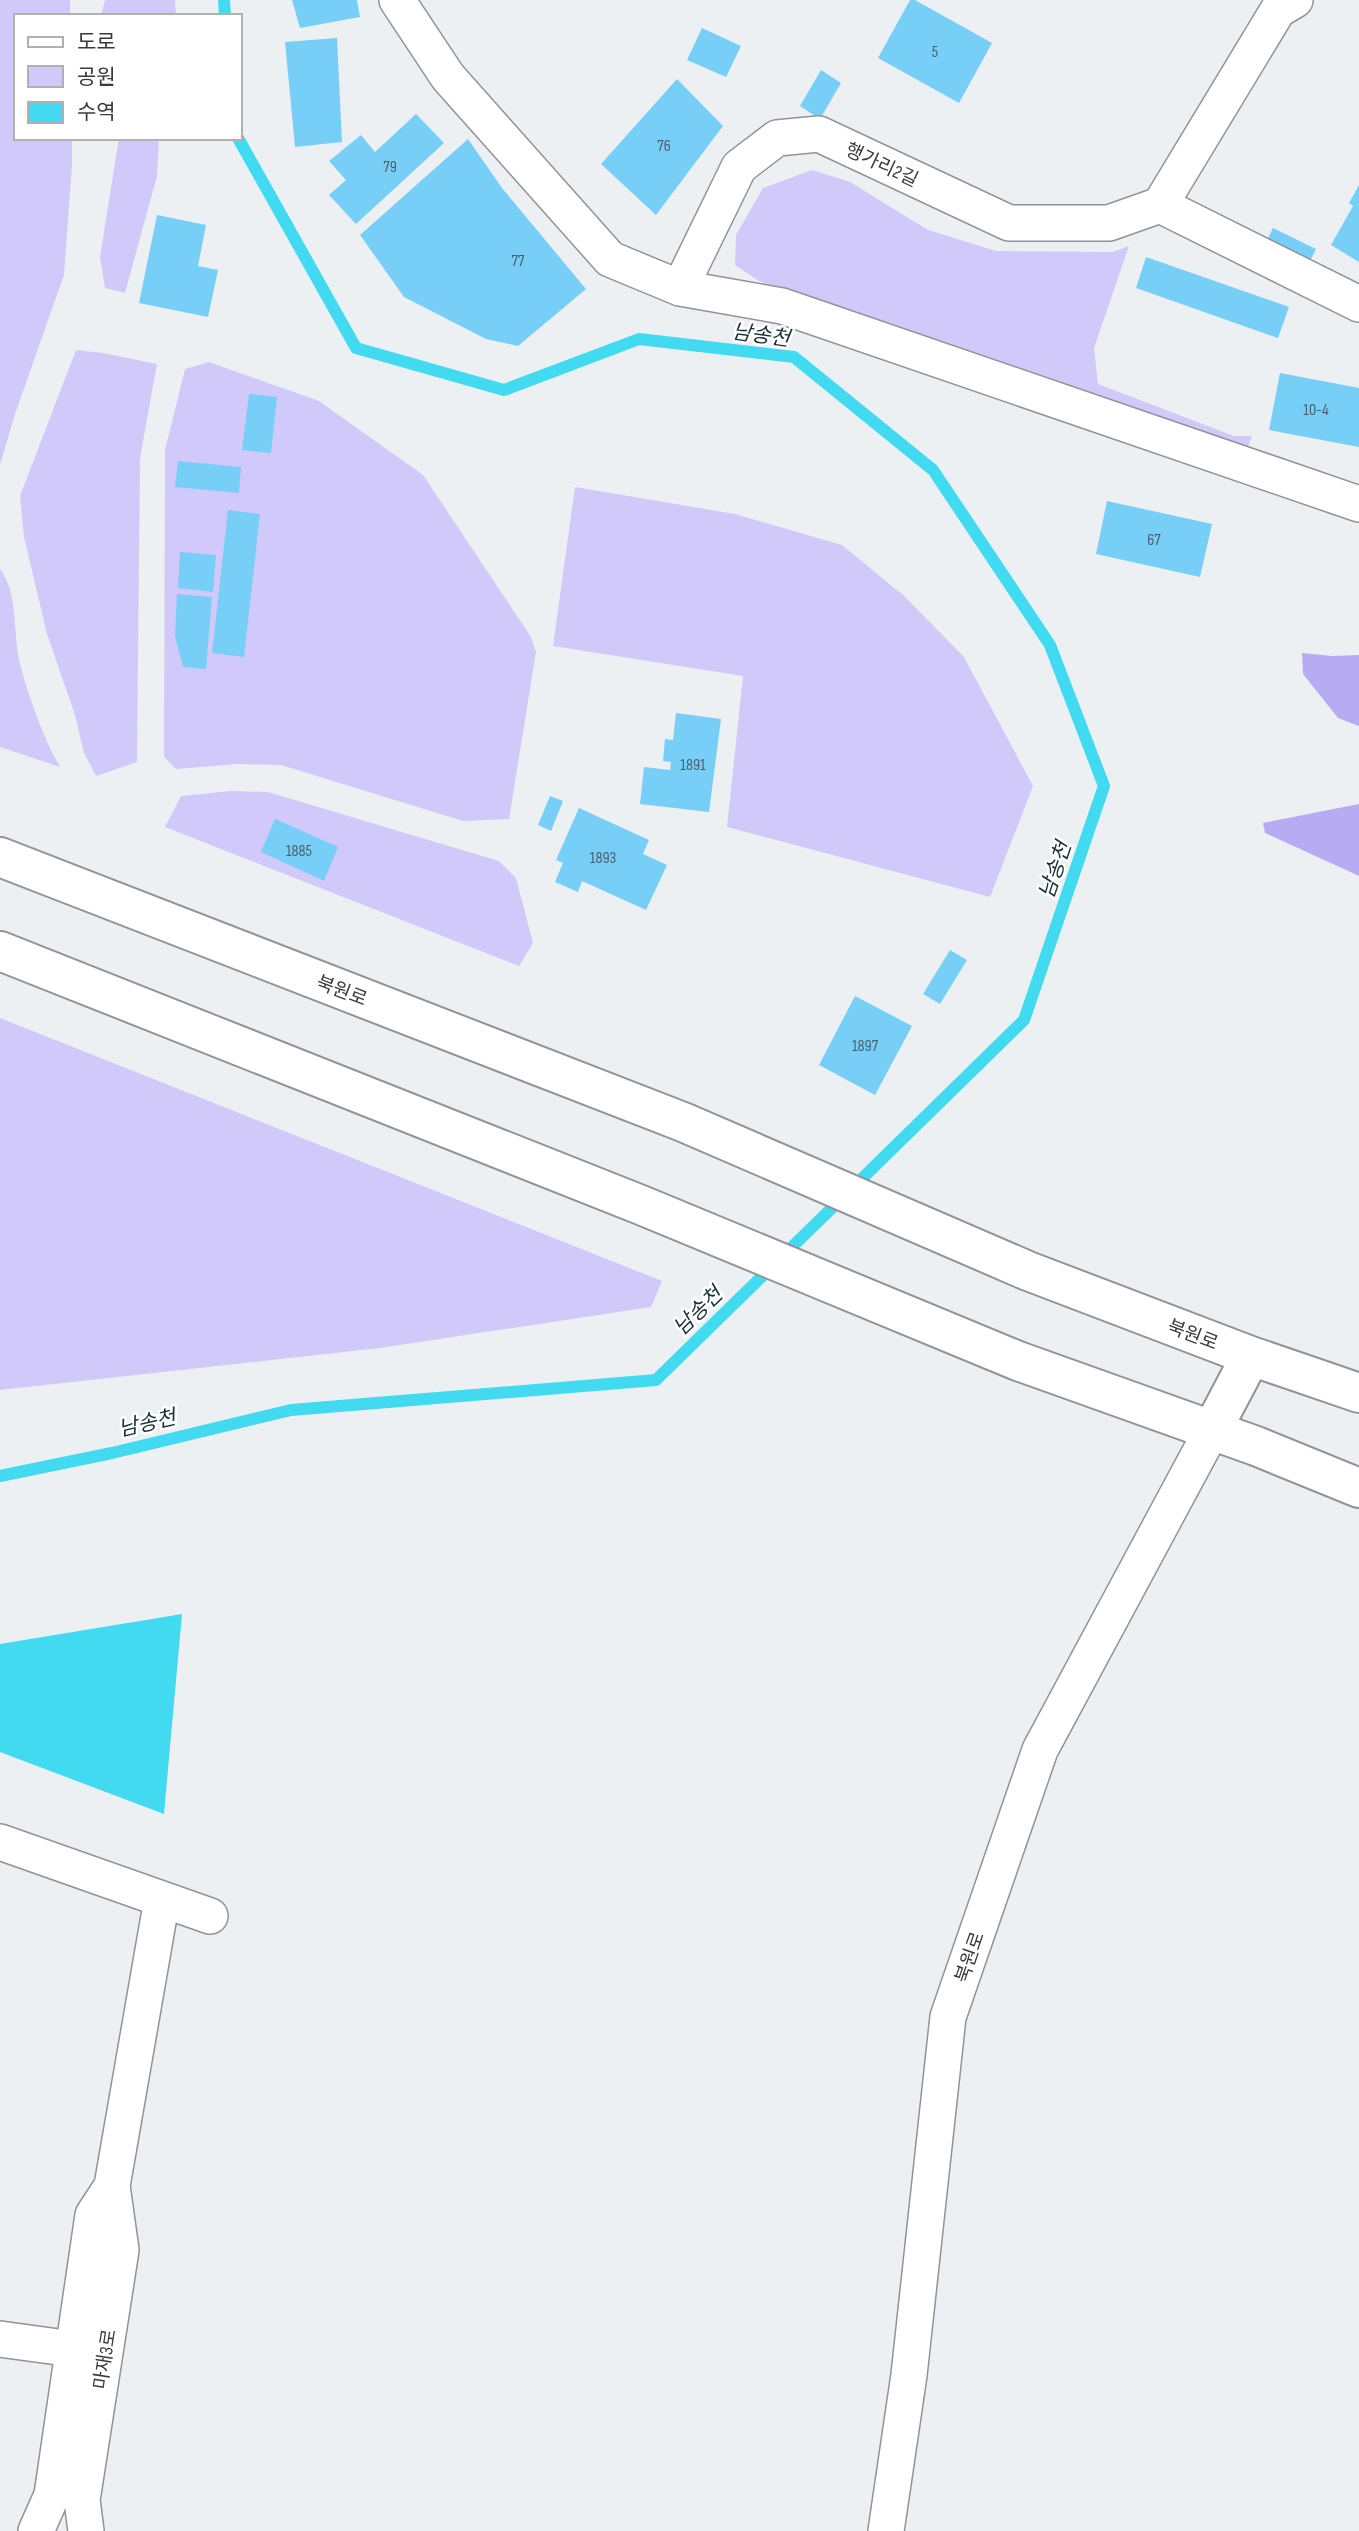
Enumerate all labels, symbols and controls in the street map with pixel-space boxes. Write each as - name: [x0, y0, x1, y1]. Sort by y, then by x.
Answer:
- legend: [14, 14, 242, 140]
- text: 도로: [77, 30, 116, 55]
- house number: 5: [932, 43, 938, 62]
- text: 공원: [77, 65, 116, 90]
- text: 수역: [77, 100, 116, 125]
- house number: 76: [657, 137, 671, 156]
- street label: 행가리2길: [841, 139, 921, 192]
- house number: 79: [383, 158, 397, 177]
- house number: 77: [512, 252, 525, 271]
- water label: 남송천: [730, 319, 794, 352]
- house number: 10-4: [1303, 401, 1329, 420]
- house number: 67: [1147, 531, 1161, 550]
- house number: 1891: [680, 756, 706, 775]
- water label: 남송천: [1034, 836, 1078, 902]
- house number: 1885: [286, 842, 312, 861]
- house number: 1893: [590, 849, 616, 868]
- street label: 북원로: [313, 971, 370, 1012]
- house number: 1897: [852, 1037, 879, 1056]
- water label: 남송천: [669, 1280, 730, 1340]
- street label: 북원로: [1164, 1315, 1221, 1356]
- water label: 남송천: [116, 1404, 181, 1442]
- street label: 북원로: [951, 1929, 990, 1986]
- street label: 마재3로: [89, 2328, 122, 2391]

